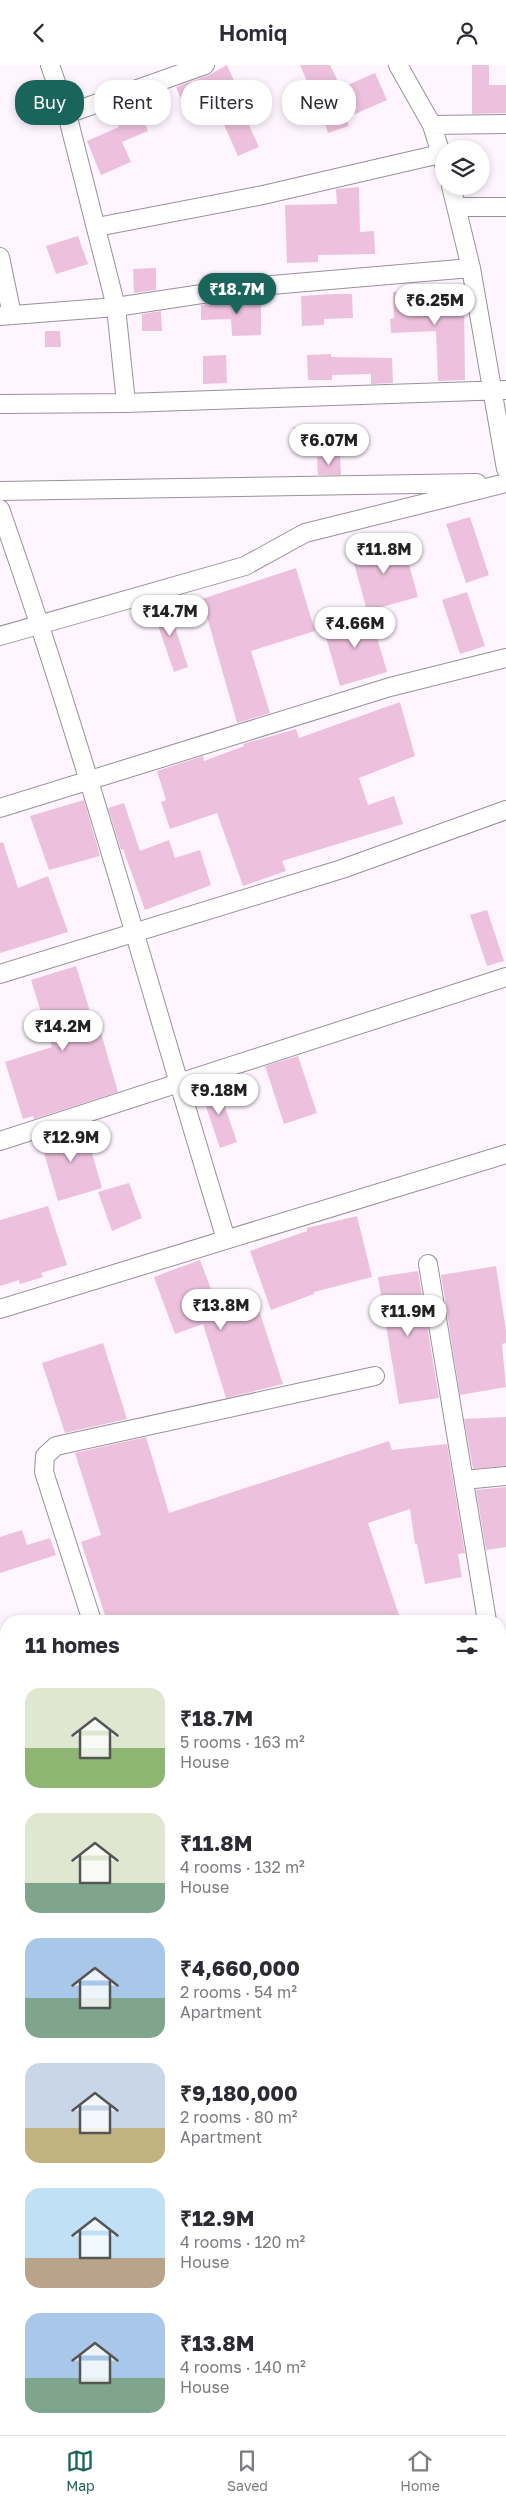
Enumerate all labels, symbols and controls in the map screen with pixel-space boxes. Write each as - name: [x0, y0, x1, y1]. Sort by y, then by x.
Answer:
- icon: back: [25, 19, 53, 47]
- text: Homiq: [219, 19, 287, 46]
- icon: person: [453, 19, 481, 47]
- chip: Buy: [15, 80, 84, 125]
- chip: Rent: [94, 80, 171, 125]
- chip: Filters: [181, 80, 272, 125]
- chip: New: [282, 80, 356, 125]
- map controls: [435, 140, 490, 195]
- button: layers: [435, 140, 490, 195]
- pin: ₹18.7M: [196, 273, 278, 315]
- text: ₹18.7M: [209, 279, 265, 299]
- pin: ₹6.25M: [394, 283, 476, 326]
- text: ₹6.25M: [406, 290, 464, 310]
- pin: ₹6.07M: [288, 423, 370, 466]
- text: ₹6.07M: [300, 430, 358, 450]
- pin: ₹11.8M: [343, 533, 425, 575]
- text: ₹11.8M: [356, 539, 412, 559]
- pin: ₹14.7M: [129, 595, 211, 637]
- text: ₹14.7M: [142, 601, 198, 621]
- pin: ₹4.66M: [314, 607, 396, 649]
- text: ₹4.66M: [326, 613, 384, 633]
- pin: ₹14.2M: [22, 1009, 104, 1052]
- text: ₹14.2M: [35, 1016, 91, 1036]
- pin: ₹9.18M: [178, 1073, 260, 1116]
- text: ₹9.18M: [190, 1080, 248, 1100]
- pin: ₹12.9M: [30, 1121, 112, 1163]
- text: ₹12.9M: [43, 1127, 99, 1147]
- pin: ₹13.8M: [180, 1289, 262, 1331]
- text: ₹13.8M: [193, 1295, 249, 1315]
- pin: ₹11.9M: [367, 1295, 449, 1337]
- text: ₹11.9M: [380, 1301, 436, 1321]
- icon: filters: [453, 1631, 481, 1659]
- text: 11 homes: [25, 1632, 120, 1658]
- text: ₹18.7M: [180, 1705, 253, 1731]
- icon: home: [65, 1708, 125, 1768]
- text: 5 rooms · 163 m²: [180, 1732, 305, 1752]
- text: House: [180, 1752, 229, 1772]
- text: ₹11.8M: [180, 1830, 253, 1856]
- icon: home: [65, 1833, 125, 1893]
- text: 4 rooms · 132 m²: [180, 1857, 305, 1877]
- text: House: [180, 1877, 229, 1897]
- text: ₹4,660,000: [180, 1955, 300, 1981]
- icon: home: [65, 1958, 125, 2018]
- text: 2 rooms · 54 m²: [180, 1982, 297, 2002]
- text: Apartment: [180, 2002, 262, 2022]
- text: ₹9,180,000: [180, 2080, 298, 2106]
- icon: home: [65, 2083, 125, 2143]
- text: 2 rooms · 80 m²: [180, 2107, 298, 2127]
- text: Apartment: [180, 2127, 262, 2147]
- text: ₹12.9M: [180, 2205, 254, 2231]
- icon: home: [65, 2208, 125, 2268]
- text: 4 rooms · 120 m²: [180, 2232, 305, 2252]
- text: House: [180, 2252, 229, 2272]
- text: ₹13.8M: [180, 2330, 255, 2356]
- icon: home: [65, 2333, 125, 2393]
- text: 4 rooms · 140 m²: [180, 2357, 306, 2377]
- text: House: [180, 2377, 229, 2397]
- tab: Map: [66, 2447, 95, 2494]
- tab: Saved: [227, 2447, 268, 2494]
- tab: Home: [400, 2447, 440, 2494]

